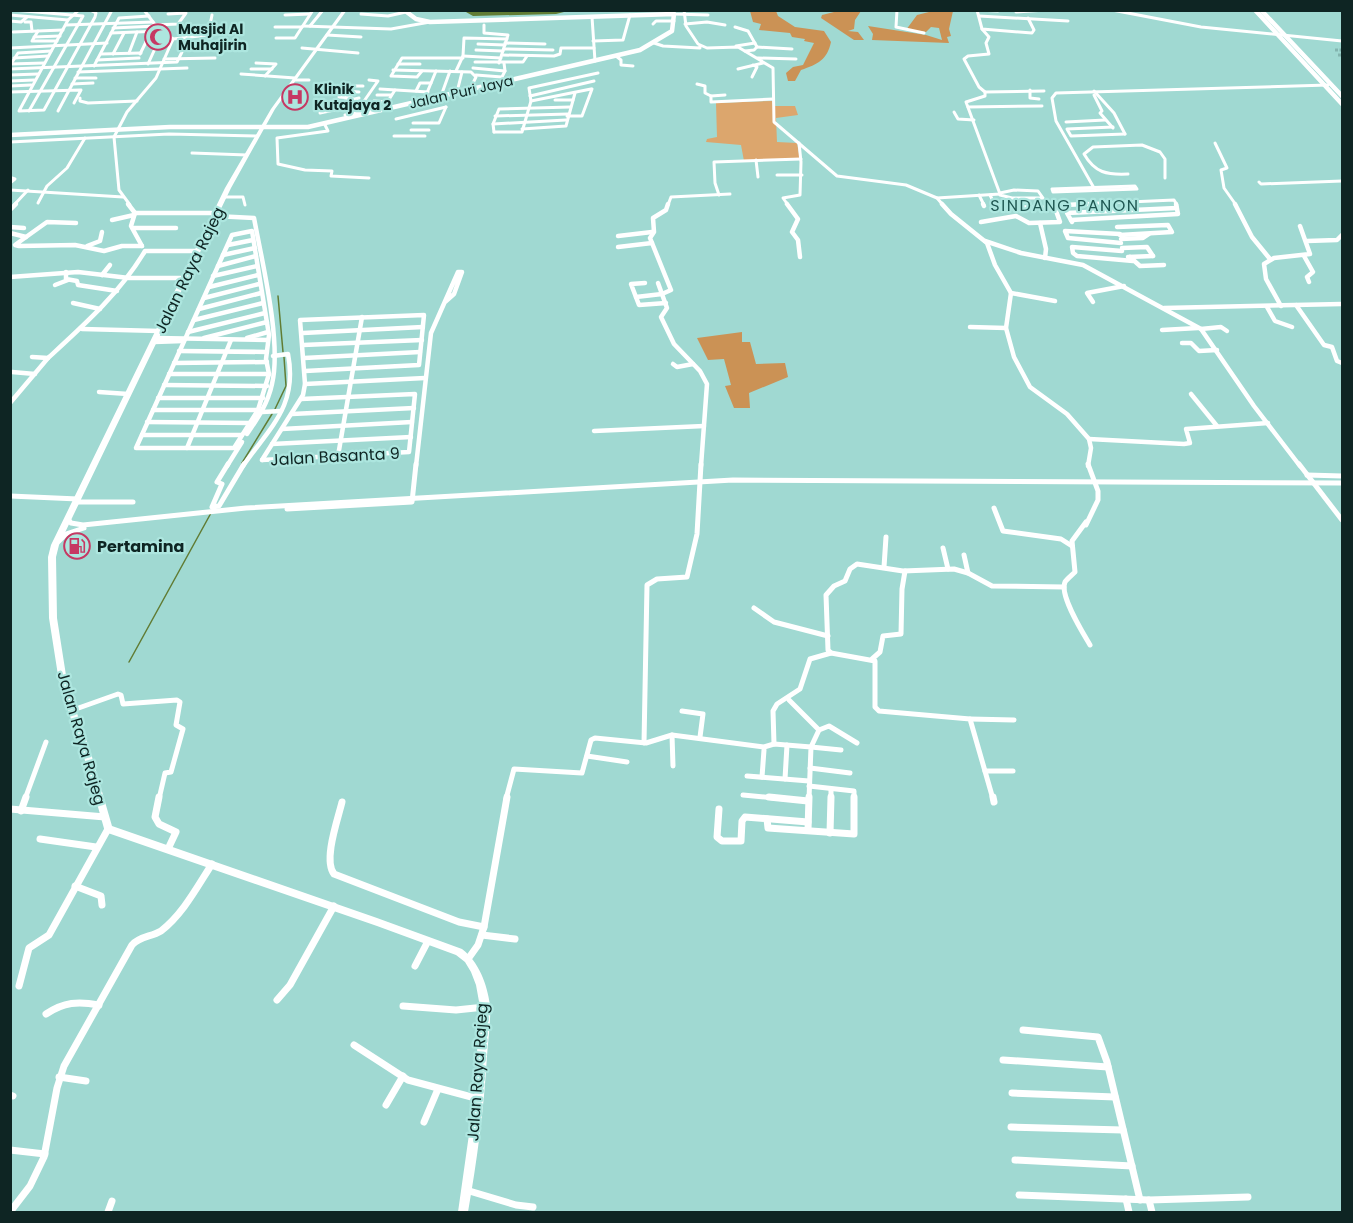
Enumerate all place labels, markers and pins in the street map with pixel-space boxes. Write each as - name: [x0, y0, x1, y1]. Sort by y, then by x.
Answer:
- place label: Masjid Al Muhajirin: [178, 19, 247, 55]
- mosque icon: Masjid Al Muhajirin: [143, 22, 173, 52]
- place label: Klinik Kutajaya 2: [314, 79, 391, 115]
- hospital icon: Klinik Kutajaya 2: [280, 82, 310, 112]
- fuel station icon: Pertamina: [62, 531, 92, 561]
- place label: Pertamina: [97, 535, 184, 558]

